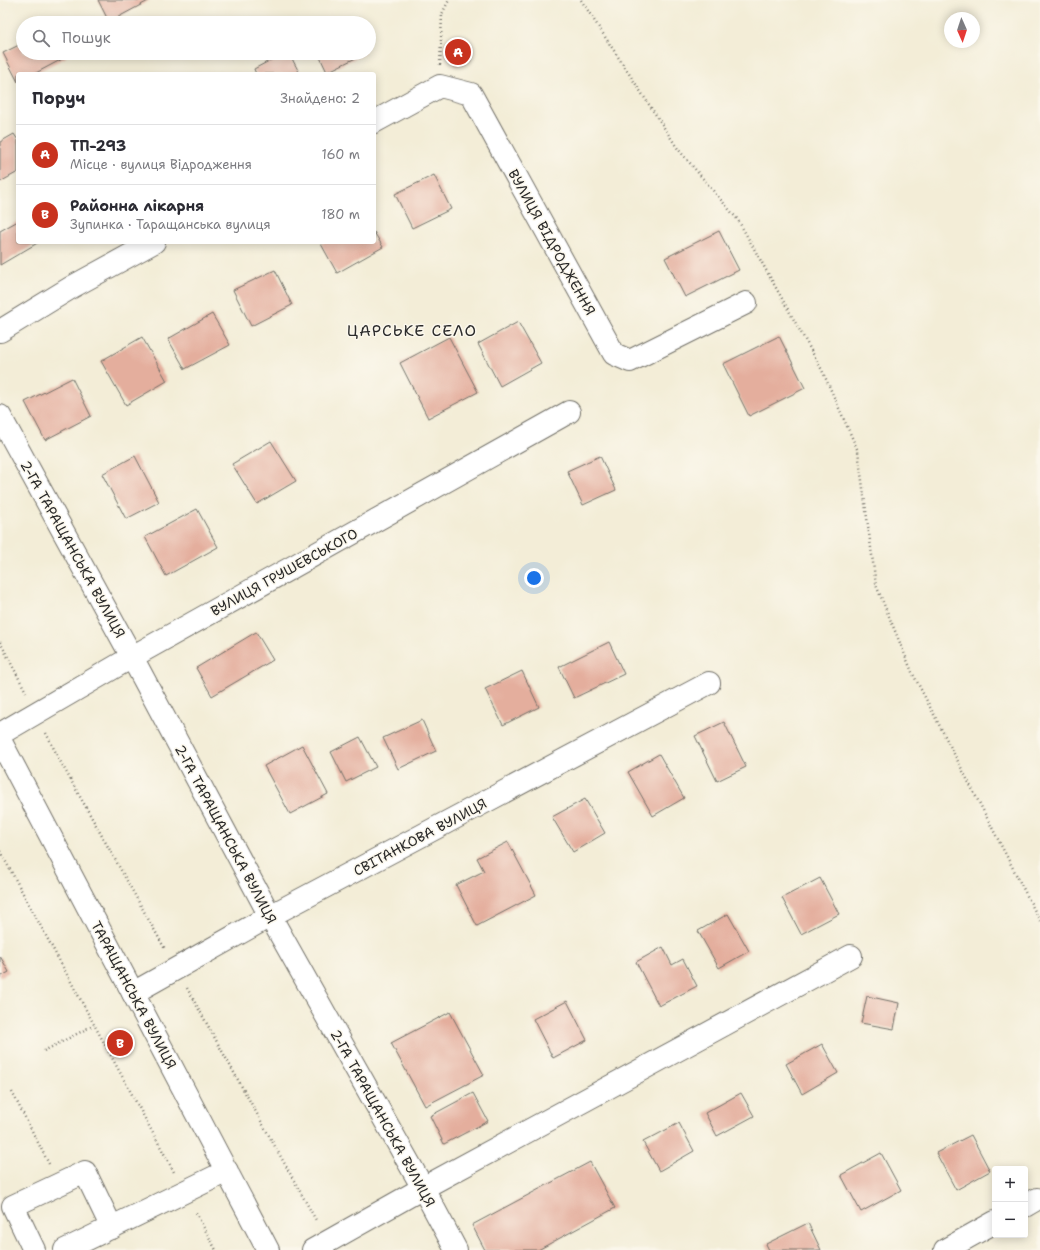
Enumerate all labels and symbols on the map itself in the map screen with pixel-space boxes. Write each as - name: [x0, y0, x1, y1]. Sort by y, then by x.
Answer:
- north arrow: [944, 12, 980, 48]
- pin: A: [445, 37, 471, 67]
- street label: ВУЛИЦЯ ВІДРОДЖЕННЯ: [504, 166, 600, 318]
- district label: ЦАРСЬКЕ СЕЛО: [347, 320, 477, 341]
- street label: 2-ГА ТАРАЩАНСЬКА ВУЛИЦЯ: [17, 457, 129, 641]
- street label: ВУЛИЦЯ ГРУШЕВСЬКОГО: [207, 524, 361, 620]
- your location: [524, 568, 544, 588]
- street label: 2-ГА ТАРАЩАНСЬКА ВУЛИЦЯ: [171, 741, 281, 927]
- street label: СВІТАНКОВА ВУЛИЦЯ: [350, 794, 490, 880]
- street label: ТАРАЩАНСЬКА ВУЛИЦЯ: [87, 918, 181, 1072]
- street label: 2-ГА ТАРАЩАНСЬКА ВУЛИЦЯ: [327, 1026, 439, 1210]
- pin: B: [107, 1028, 133, 1058]

